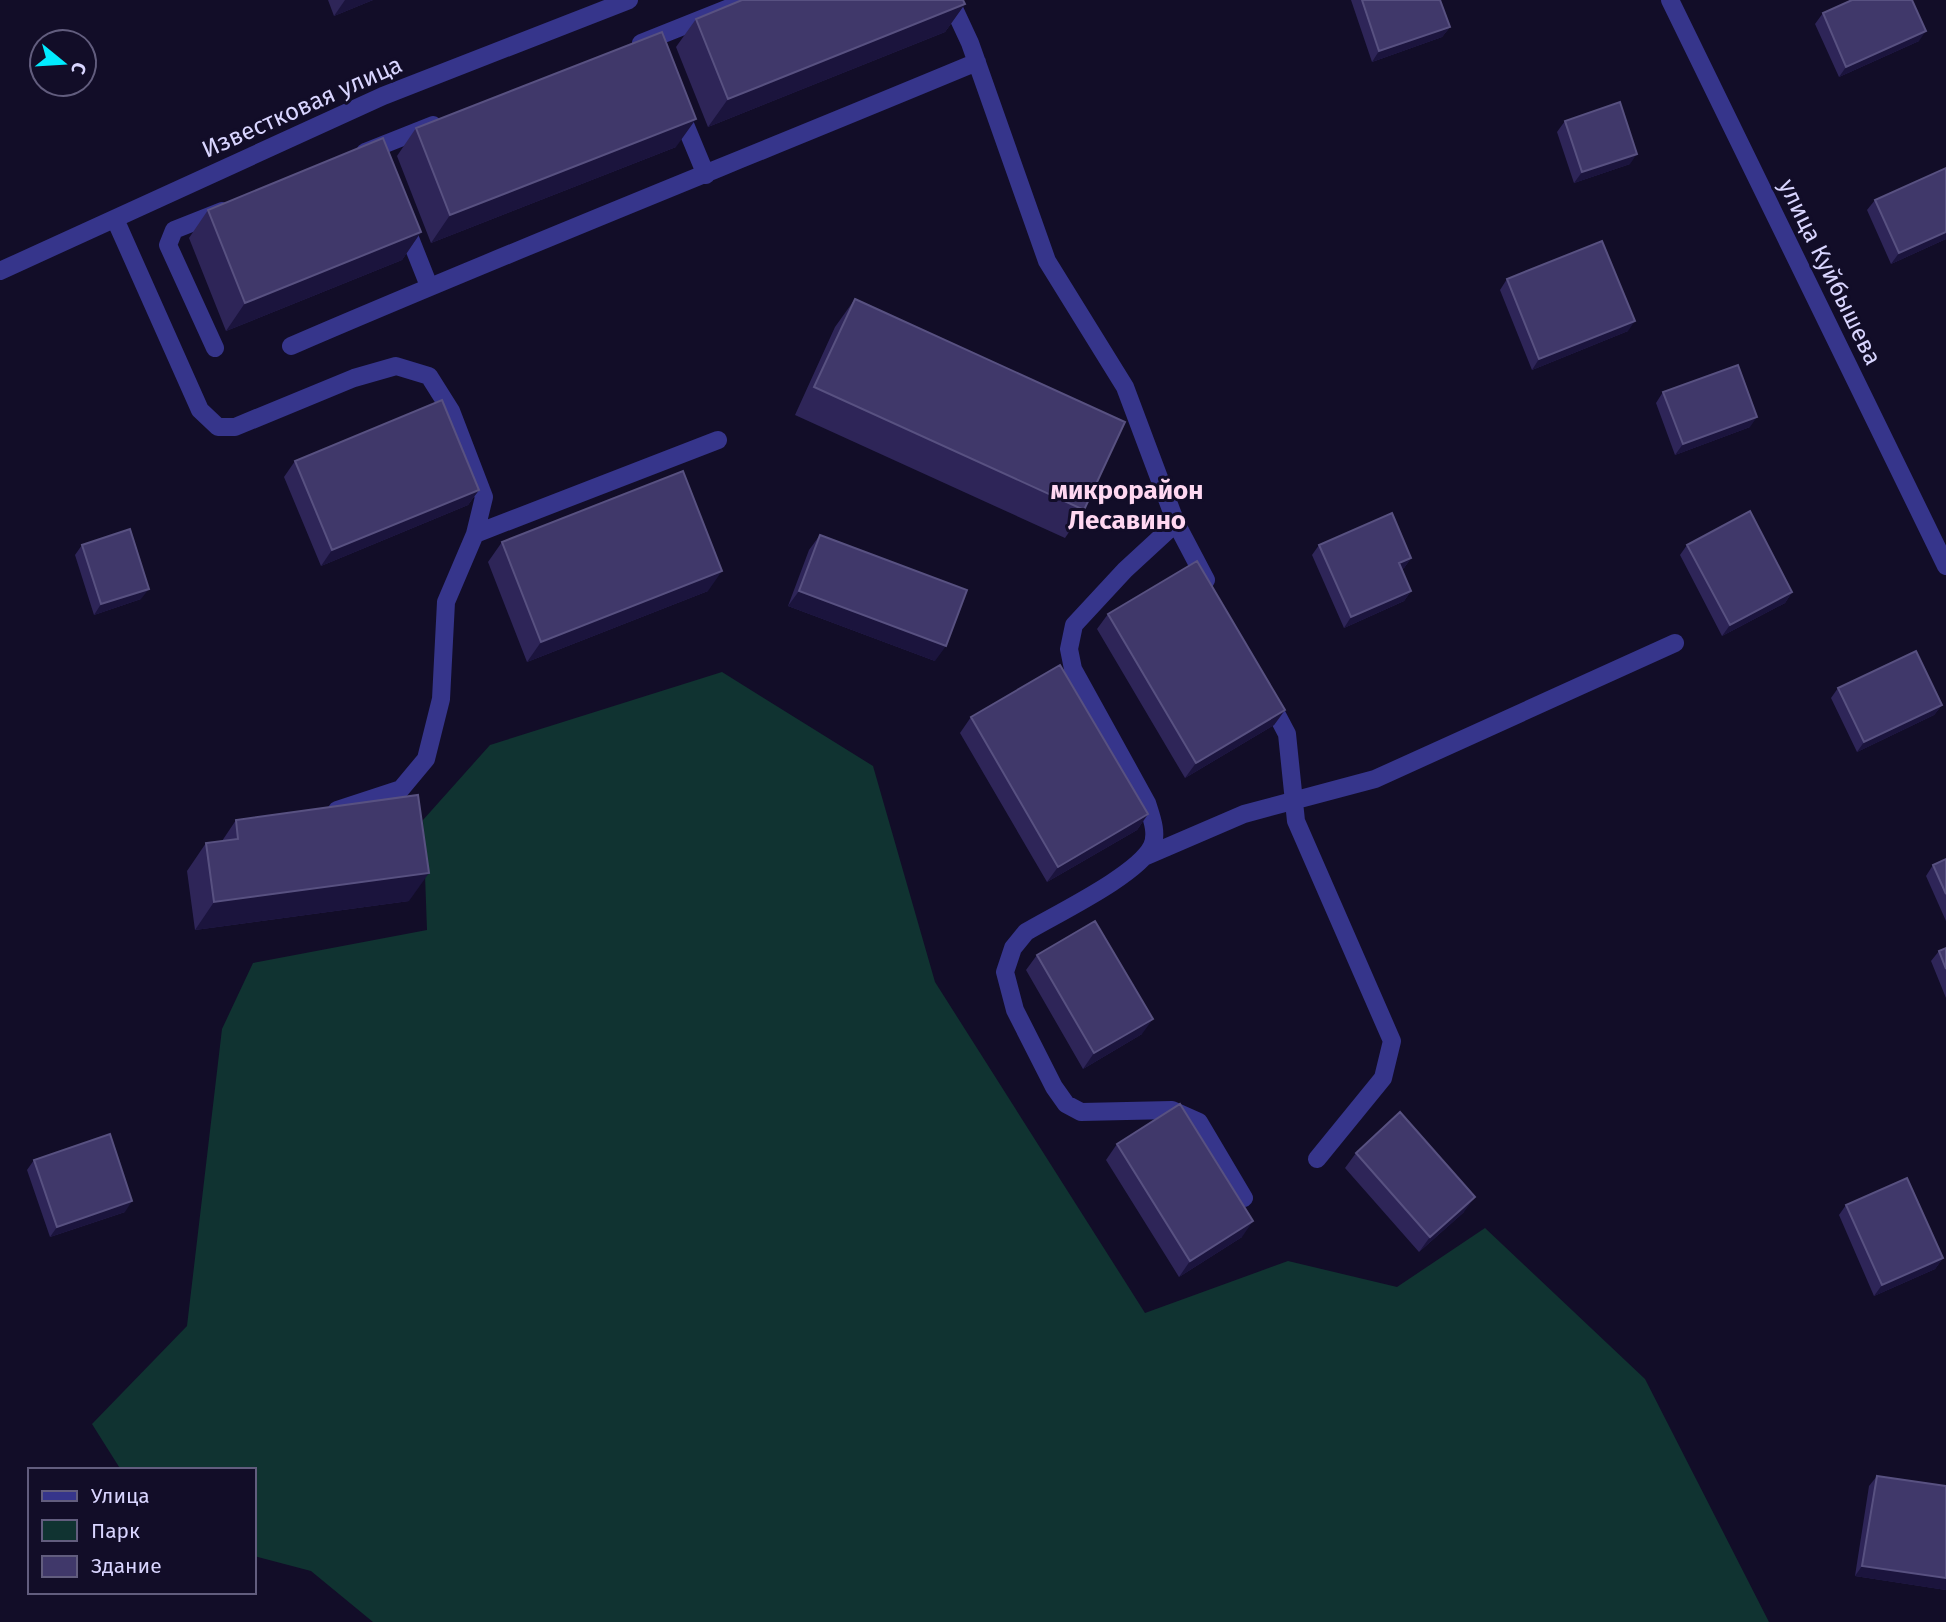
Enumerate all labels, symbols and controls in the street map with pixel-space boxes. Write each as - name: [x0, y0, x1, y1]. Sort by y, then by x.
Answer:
- north arrow: [28, 28, 98, 98]
- street label: Известковая улица: [198, 50, 406, 164]
- text: С: [66, 59, 91, 77]
- street label: улица Куйбышева: [1773, 174, 1887, 370]
- district label: микрорайон Лесавино: [1050, 475, 1204, 536]
- legend: [28, 1468, 256, 1594]
- text: Улица: [91, 1483, 150, 1509]
- text: Парк: [91, 1518, 140, 1544]
- text: Здание: [91, 1553, 162, 1579]

